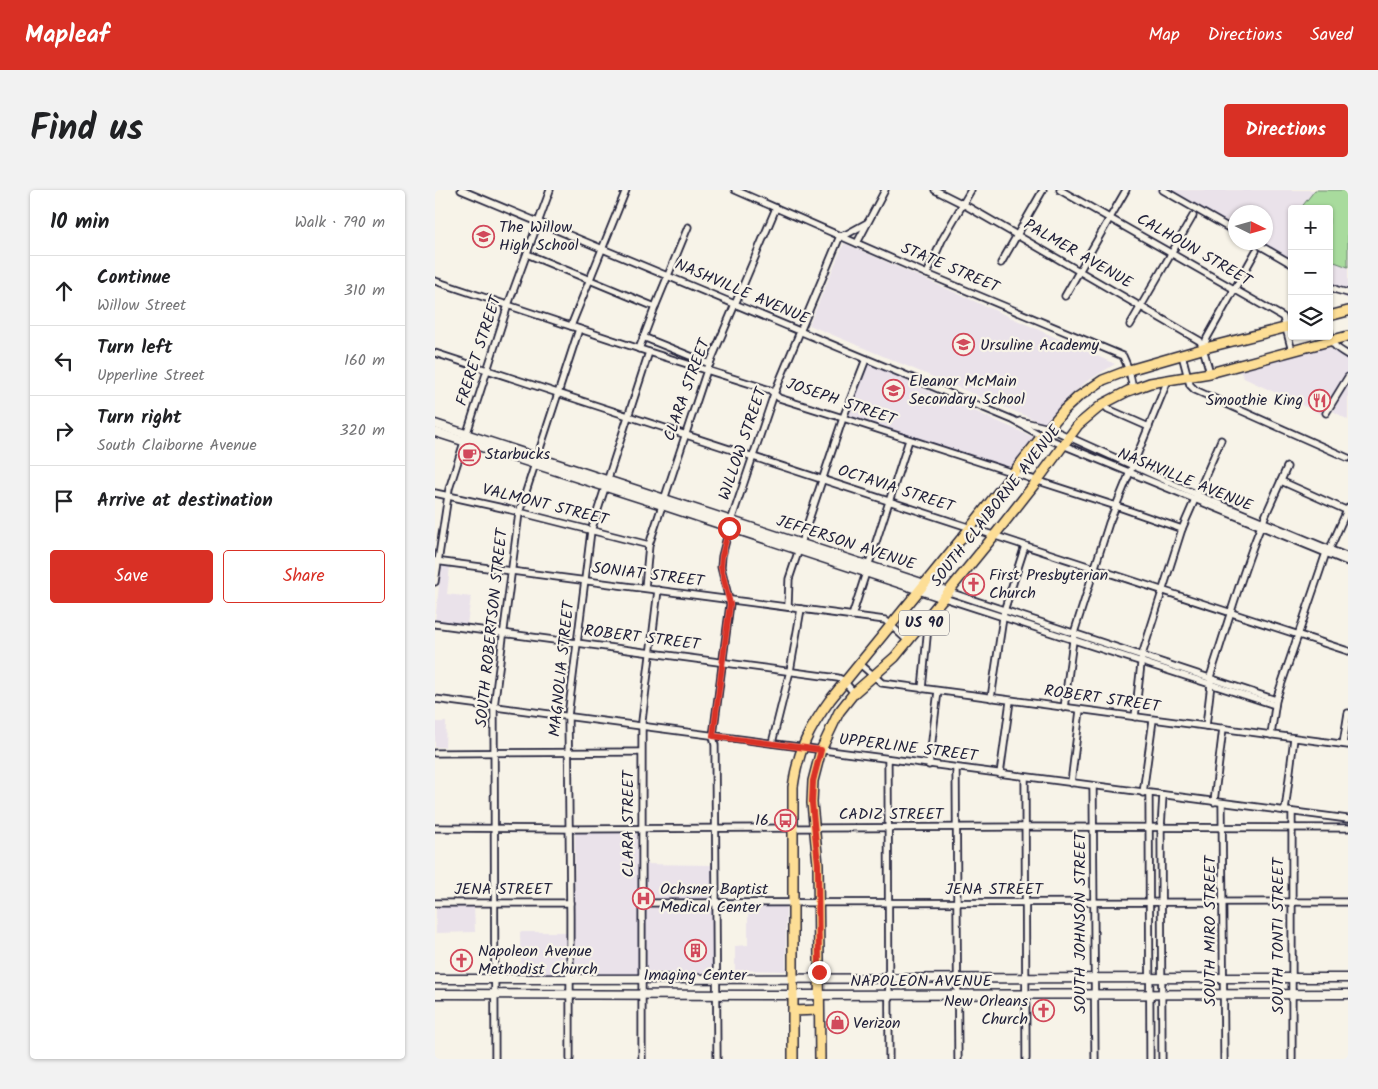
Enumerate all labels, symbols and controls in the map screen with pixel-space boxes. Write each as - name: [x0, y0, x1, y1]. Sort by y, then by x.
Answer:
- text: Mapleaf: [25, 16, 109, 55]
- text: Map: [1148, 21, 1180, 50]
- text: Directions: [1208, 21, 1282, 50]
- text: Saved: [1310, 21, 1353, 50]
- text: Find us: [30, 102, 143, 158]
- button: Directions: [1224, 104, 1348, 157]
- north arrow: [1228, 205, 1273, 250]
- map controls: [1288, 205, 1333, 340]
- button: +: [1288, 205, 1333, 250]
- text: 10 min: [50, 206, 110, 239]
- street label: CALHOUN STREET: [1132, 207, 1257, 294]
- text: Walk · 790 m: [295, 210, 385, 235]
- street label: PALMER AVENUE: [1019, 213, 1138, 296]
- place label: The Willow High School: [499, 215, 579, 258]
- school or university icon: The Willow High School: [471, 224, 495, 248]
- street label: STATE STREET: [897, 236, 1004, 301]
- button: −: [1288, 250, 1333, 295]
- street label: NASHVILLE AVENUE: [671, 252, 814, 332]
- text: Continue: [97, 263, 170, 293]
- icon: ahead: [50, 277, 78, 305]
- text: 310 m: [344, 278, 385, 303]
- street label: FRERET STREET: [449, 291, 509, 409]
- text: Willow Street: [97, 293, 186, 318]
- button: layers: [1288, 295, 1333, 340]
- text: Turn left: [97, 333, 172, 363]
- school or university icon: Ursuline Academy: [952, 333, 976, 357]
- place label: Ursuline Academy: [980, 333, 1100, 358]
- street label: CLARA STREET: [657, 334, 718, 445]
- icon: left: [50, 347, 78, 375]
- text: 160 m: [344, 348, 385, 373]
- text: Upperline Street: [97, 363, 205, 388]
- place label: Eleanor McMain Secondary School: [909, 369, 1025, 412]
- street label: JOSEPH STREET: [783, 372, 901, 433]
- school or university icon: Eleanor McMain Secondary School: [881, 378, 905, 402]
- street label: WILLOW STREET: [712, 383, 774, 504]
- place label: Smoothie King: [1206, 388, 1303, 413]
- restaurant icon: Smoothie King: [1307, 388, 1331, 412]
- text: Turn right: [97, 403, 182, 433]
- icon: right: [50, 417, 78, 445]
- text: 320 m: [339, 418, 385, 443]
- street label: SOUTH CLAIBORNE AVENUE: [925, 419, 1068, 592]
- text: South Claiborne Avenue: [97, 433, 257, 458]
- street label: NASHVILLE AVENUE: [1114, 441, 1257, 519]
- cafe icon: Starbucks: [457, 442, 481, 466]
- place label: Starbucks: [485, 442, 550, 467]
- street label: OCTAVIA STREET: [835, 458, 959, 520]
- street label: VALMONT STREET: [479, 477, 612, 533]
- text: Arrive at destination: [97, 486, 273, 516]
- icon: arrive: [50, 487, 78, 515]
- street label: JEFFERSON AVENUE: [773, 509, 920, 578]
- route start: [718, 517, 741, 540]
- street label: SOUTH ROBERTSON STREET: [469, 526, 515, 728]
- button: Save: [50, 550, 213, 603]
- button: Share: [223, 550, 385, 603]
- street label: SONIAT STREET: [591, 556, 707, 594]
- place label: First Presbyterian Church: [989, 563, 1108, 606]
- church icon: First Presbyterian Church: [961, 572, 985, 596]
- street label: MAGNOLIA STREET: [542, 598, 582, 738]
- road number: US 90: [899, 610, 949, 636]
- street label: ROBERT STREET: [583, 618, 703, 658]
- street label: ROBERT STREET: [1042, 678, 1163, 720]
- street label: UPPERLINE STREET: [837, 727, 980, 769]
- street label: CLARA STREET: [616, 769, 641, 878]
- street label: CADIZ STREET: [839, 802, 945, 827]
- place label: 16: [755, 808, 769, 833]
- bus stop icon: 16: [773, 808, 797, 832]
- street label: SOUTH JOHNSON STREET: [1068, 831, 1093, 1014]
- street label: SOUTH MIRO STREET: [1198, 854, 1223, 1006]
- street label: SOUTH TONTI STREET: [1266, 856, 1291, 1014]
- street label: JENA STREET: [454, 877, 553, 902]
- place label: Ochsner Baptist Medical Center: [660, 877, 769, 920]
- street label: JENA STREET: [945, 877, 1044, 902]
- hospital icon: Ochsner Baptist Medical Center: [632, 886, 656, 910]
- place label: Napoleon Avenue Methodist Church: [478, 939, 598, 982]
- building icon: Imaging Center: [683, 939, 707, 963]
- church icon: Napoleon Avenue Methodist Church: [450, 948, 474, 972]
- route end: [808, 961, 831, 984]
- place label: Imaging Center: [643, 963, 748, 988]
- street label: NAPOLEON AVENUE: [850, 969, 992, 994]
- place label: New Orleans Church: [944, 989, 1028, 1032]
- church icon: New Orleans Church: [1032, 998, 1056, 1022]
- shop icon: Verizon: [825, 1011, 849, 1035]
- place label: Verizon: [853, 1011, 901, 1036]

